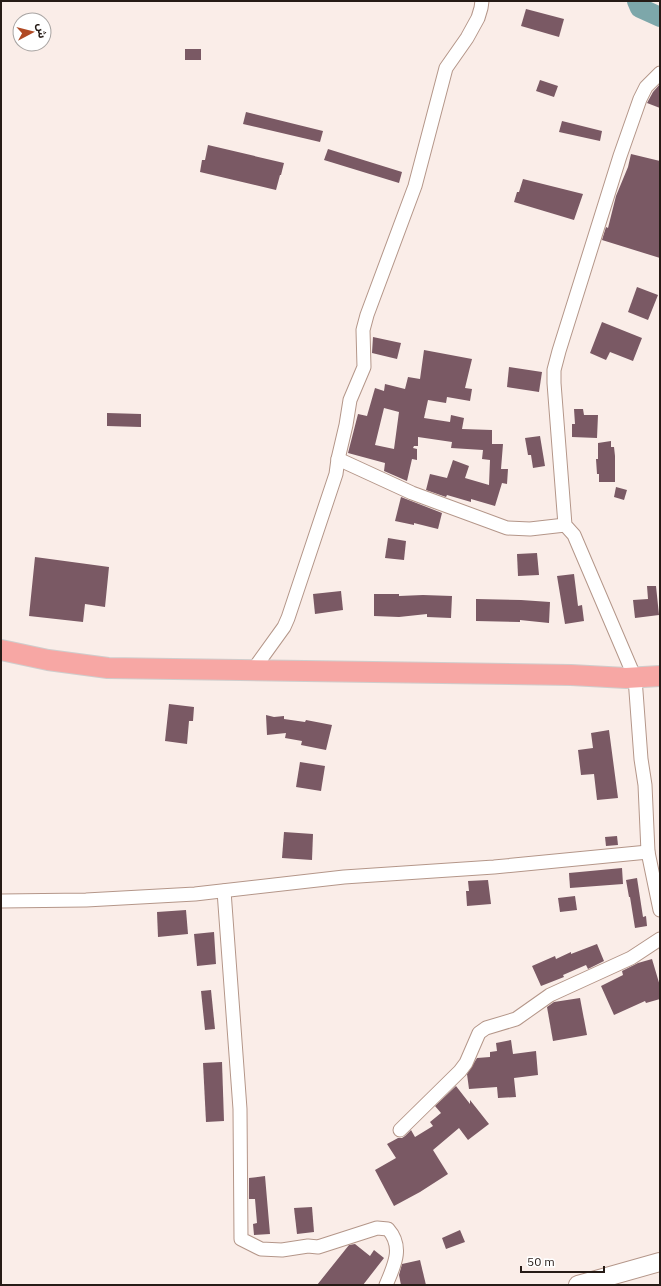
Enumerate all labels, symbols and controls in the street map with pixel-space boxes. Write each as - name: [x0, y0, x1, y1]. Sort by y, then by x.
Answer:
- north arrow: [12, 12, 52, 52]
- text: ش: [34, 22, 50, 39]
- scale bar: [521, 1248, 604, 1274]
- text: 50 m: [527, 1254, 555, 1269]

